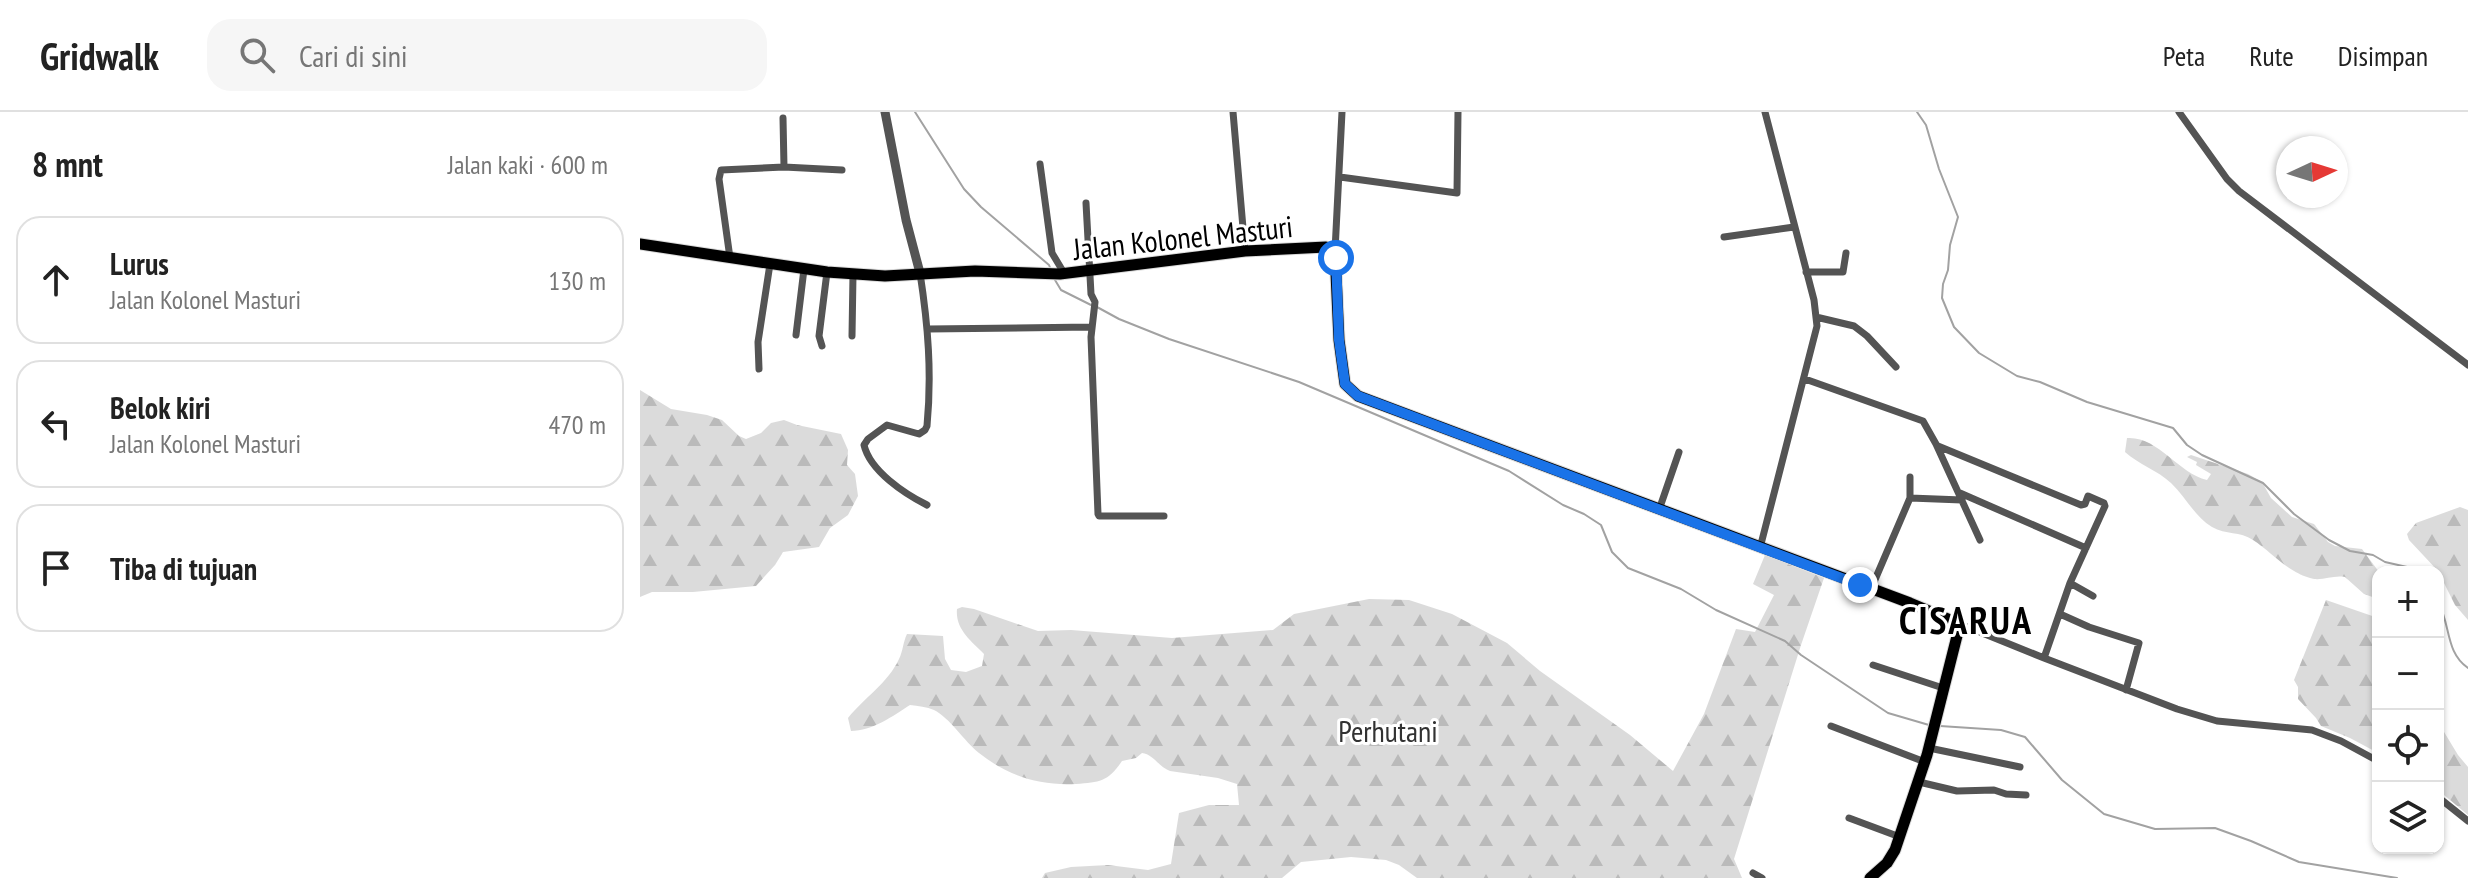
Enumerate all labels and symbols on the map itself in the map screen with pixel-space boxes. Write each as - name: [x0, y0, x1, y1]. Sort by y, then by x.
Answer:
- north arrow: [2276, 136, 2348, 208]
- street label: Jalan Kolonel Masturi: [1070, 206, 1295, 268]
- route start: [1318, 240, 1354, 276]
- route end: [1842, 567, 1878, 603]
- district label: CISARUA: [1899, 595, 2033, 644]
- park label: Perhutani: [1338, 711, 1438, 750]

